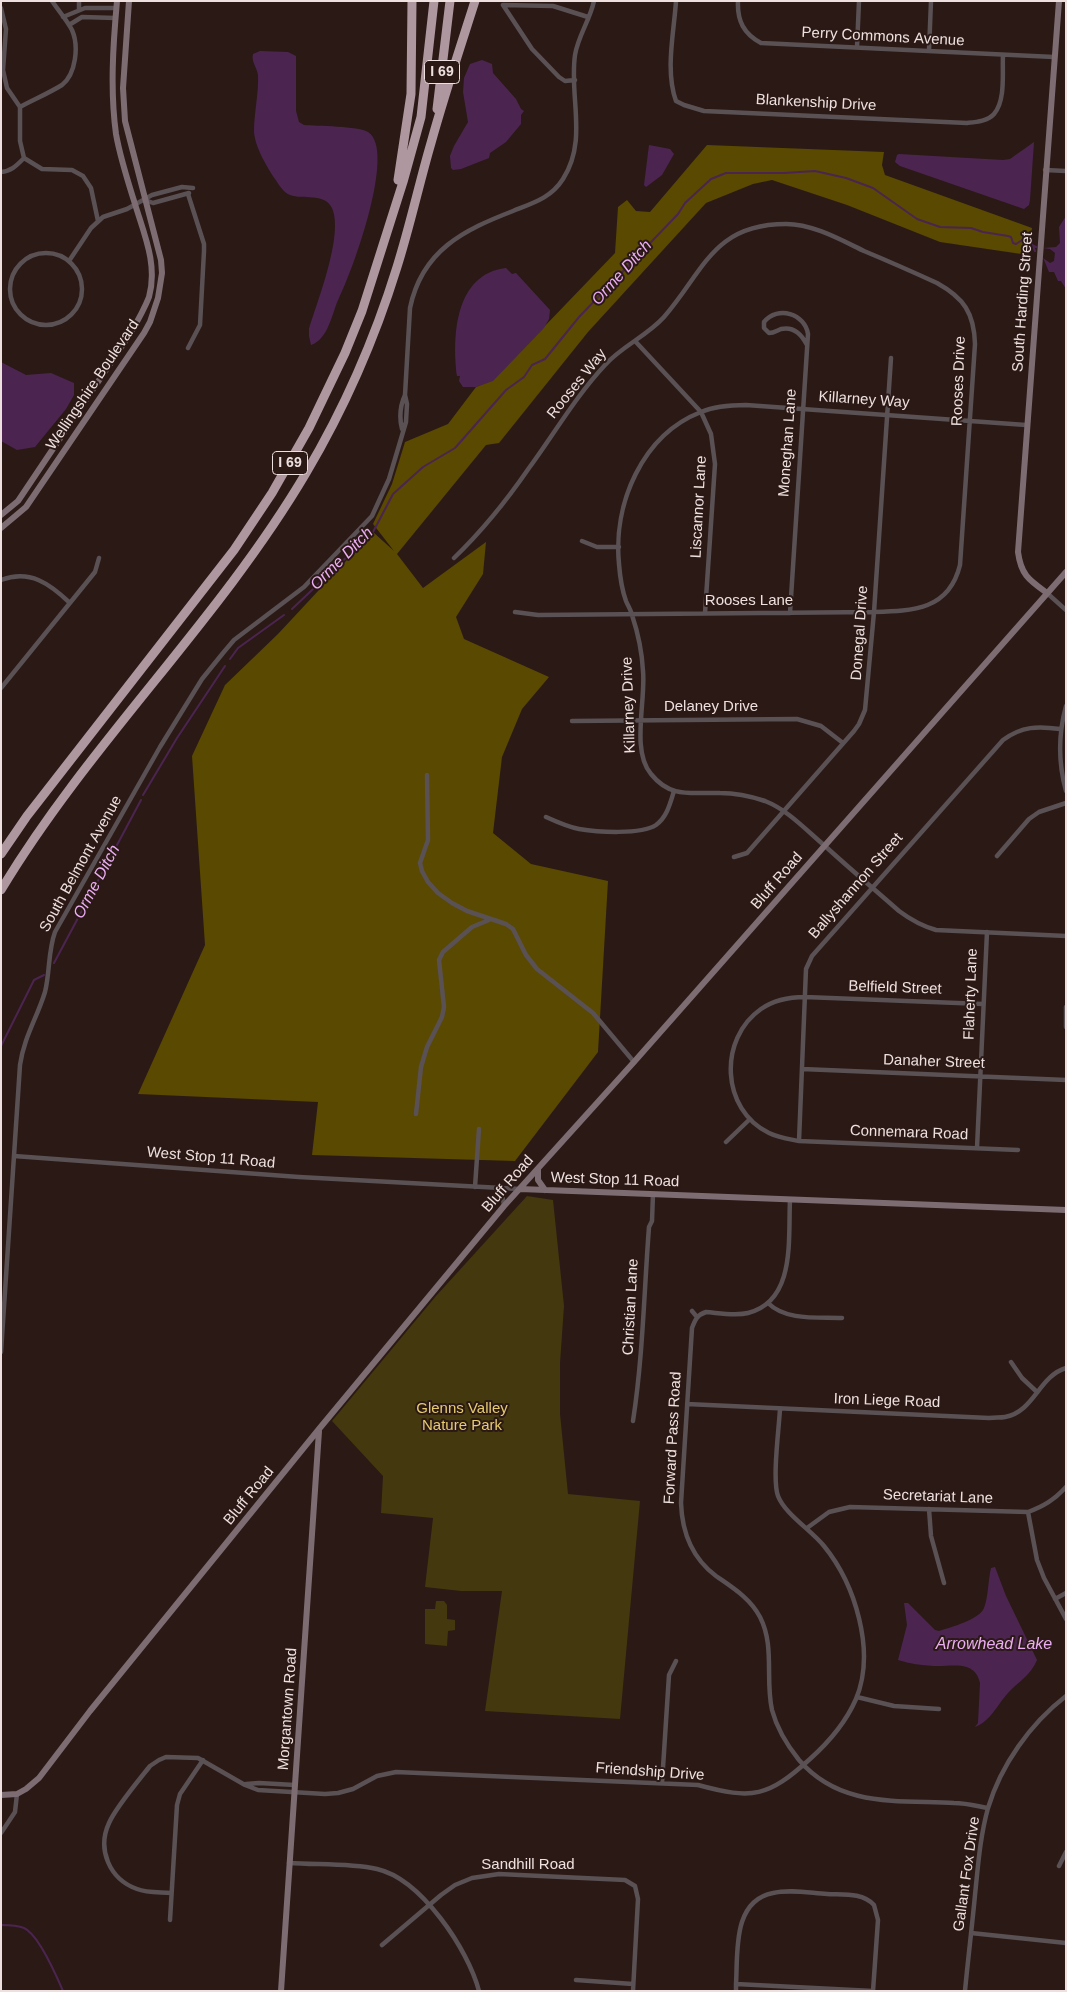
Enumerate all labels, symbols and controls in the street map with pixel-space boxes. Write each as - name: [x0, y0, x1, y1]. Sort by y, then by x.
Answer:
- street label: Perry Commons Avenue: [801, 24, 965, 50]
- road number: I 69: [424, 61, 460, 84]
- street label: Blankenship Drive: [755, 91, 877, 115]
- street label: South Harding Street: [1009, 232, 1037, 372]
- water label: Orme Ditch: [588, 237, 656, 309]
- street label: Wellingshire Boulevard: [43, 316, 143, 454]
- street label: Rooses Drive: [948, 336, 970, 426]
- street label: Rooses Way: [543, 346, 611, 422]
- street label: Moneghan Lane: [775, 388, 801, 498]
- street label: Killarney Way: [818, 388, 910, 412]
- road number: I 69: [272, 452, 308, 474]
- street label: Liscannor Lane: [687, 455, 711, 559]
- water label: Orme Ditch: [307, 524, 377, 594]
- street label: Donegal Drive: [848, 585, 872, 681]
- street label: Rooses Lane: [705, 592, 793, 610]
- street label: Killarney Drive: [618, 656, 640, 754]
- street label: Delaney Drive: [664, 698, 758, 716]
- street label: South Belmont Avenue: [36, 793, 126, 935]
- street label: Ballyshannon Street: [805, 829, 907, 943]
- water label: Orme Ditch: [70, 842, 124, 922]
- street label: Bluff Road: [747, 849, 807, 913]
- street label: Flaherty Lane: [960, 948, 982, 1040]
- street label: Belfield Street: [848, 977, 942, 999]
- street label: Danaher Street: [883, 1051, 985, 1073]
- street label: Connemara Road: [850, 1122, 968, 1144]
- street label: West Stop 11 Road: [146, 1143, 276, 1173]
- street label: Bluff Road: [478, 1152, 538, 1216]
- street label: West Stop 11 Road: [550, 1169, 680, 1191]
- street label: Christian Lane: [619, 1258, 643, 1356]
- street label: Forward Pass Road: [661, 1371, 685, 1505]
- street label: Iron Liege Road: [833, 1390, 941, 1412]
- park label: Glenns Valley Nature Park: [416, 1400, 508, 1435]
- street label: Bluff Road: [220, 1463, 278, 1529]
- street label: Secretariat Lane: [883, 1486, 993, 1508]
- water label: Arrowhead Lake: [936, 1635, 1052, 1655]
- street label: Morgantown Road: [275, 1647, 301, 1771]
- street label: Friendship Drive: [595, 1759, 705, 1785]
- street label: Gallant Fox Drive: [950, 1815, 984, 1933]
- street label: Sandhill Road: [481, 1856, 575, 1874]

